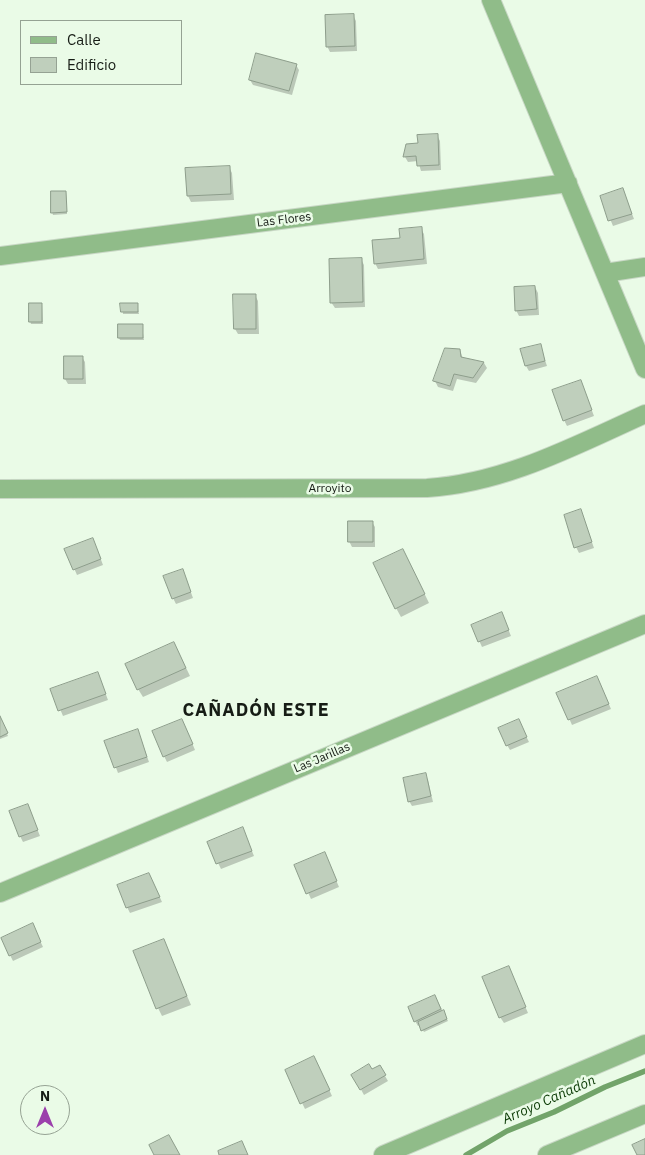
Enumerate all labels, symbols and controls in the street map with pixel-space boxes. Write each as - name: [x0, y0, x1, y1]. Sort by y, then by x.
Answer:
- legend: [20, 20, 182, 85]
- text: Calle: [67, 30, 101, 49]
- text: Edificio: [67, 55, 116, 74]
- street label: Las Flores: [256, 210, 312, 230]
- street label: Arroyito: [309, 482, 351, 496]
- district label: CAÑADÓN ESTE: [181, 700, 331, 722]
- street label: Las Jarillas: [292, 740, 352, 776]
- water label: Arroyo Cañadón: [500, 1072, 598, 1128]
- north arrow: [20, 1085, 70, 1135]
- text: N: [40, 1087, 50, 1105]

